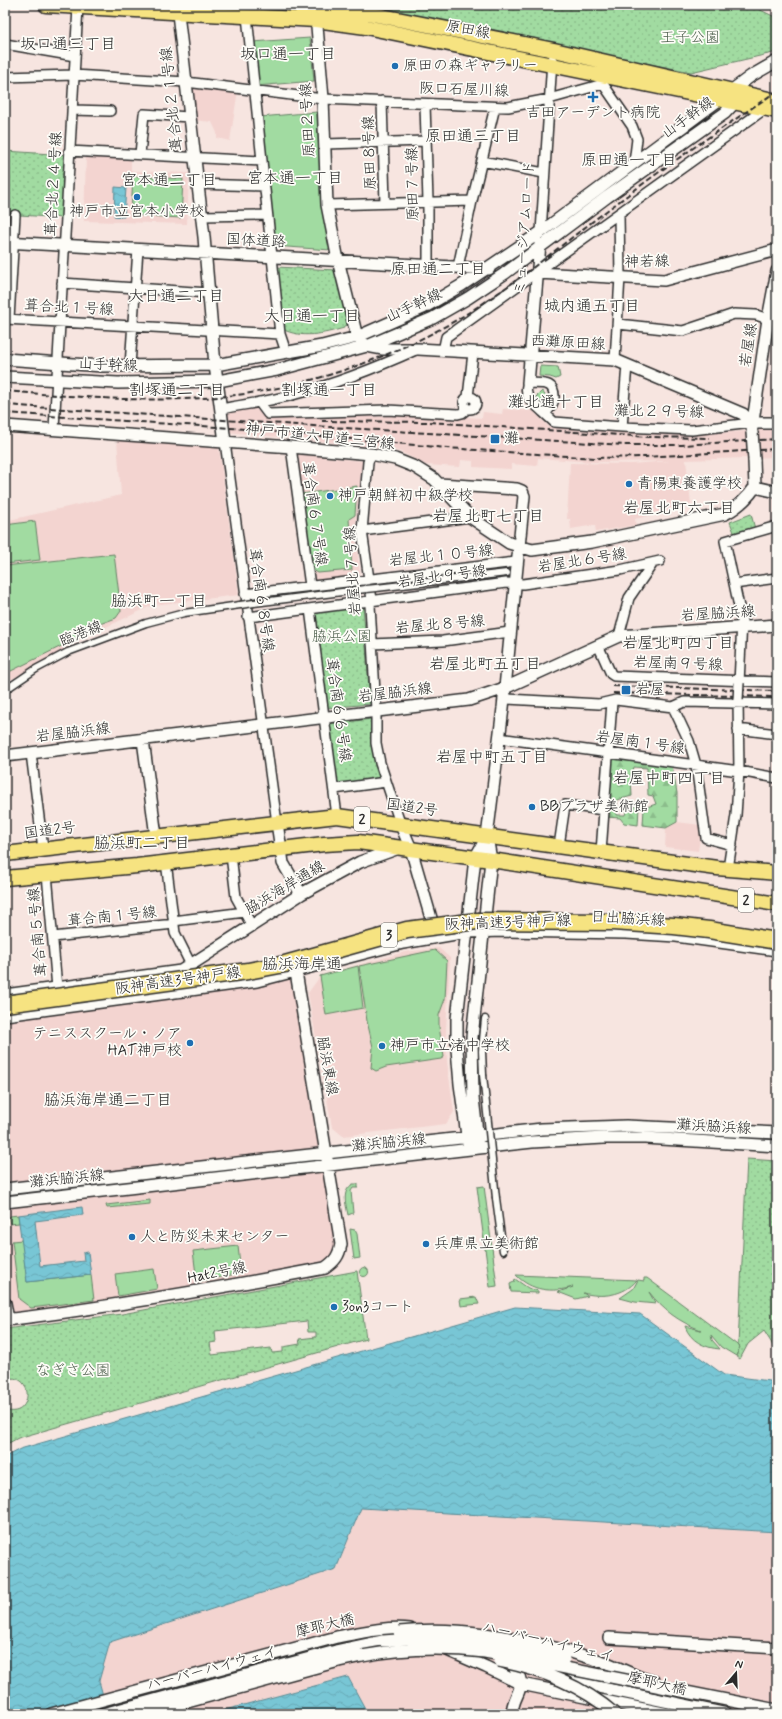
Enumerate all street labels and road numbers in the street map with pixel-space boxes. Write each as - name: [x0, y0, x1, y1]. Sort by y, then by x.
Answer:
- street label: 原田線: [444, 16, 492, 44]
- street label: 葺合北２１号線: [157, 46, 187, 152]
- street label: 阪口石屋川線: [419, 78, 509, 102]
- street label: 原田２号線: [296, 82, 320, 158]
- street label: 山手幹線: [658, 92, 718, 144]
- street label: 原田８号線: [359, 115, 381, 191]
- street label: 葺合北２４号線: [41, 131, 67, 237]
- street label: 原田７号線: [402, 146, 424, 222]
- street label: ミュージアムロード: [510, 160, 540, 296]
- street label: 国体道路: [226, 229, 286, 253]
- street label: 神若線: [624, 252, 670, 272]
- street label: 山手幹線: [383, 284, 445, 328]
- street label: 葺合北１号線: [24, 296, 114, 320]
- street label: 若屋線: [736, 321, 762, 369]
- street label: 西灘原田線: [530, 331, 606, 355]
- street label: 山手幹線: [78, 354, 138, 376]
- street label: 灘北２９号線: [614, 401, 704, 423]
- street label: 神戸市道六甲道三宮線: [244, 419, 396, 455]
- street label: 葺合南６７号線: [297, 461, 331, 567]
- street label: 岩屋北７号線: [340, 525, 366, 617]
- street label: 岩屋北１０号線: [388, 541, 494, 571]
- street label: 岩屋北６号線: [536, 544, 628, 578]
- street label: 葺合南６８号線: [244, 547, 278, 653]
- street label: 岩屋北９号線: [396, 561, 488, 593]
- street label: 岩屋脇浜線: [680, 601, 756, 627]
- street label: 岩屋北８号線: [394, 611, 486, 639]
- street label: 臨港線: [56, 616, 106, 652]
- street label: 岩屋南９号線: [633, 652, 723, 676]
- street label: 葺合南６６号線: [321, 657, 355, 763]
- street label: 岩屋脇浜線: [357, 679, 433, 707]
- street label: 岩屋脇浜線: [35, 719, 111, 747]
- street label: 岩屋南１号線: [594, 727, 686, 759]
- street label: 国道2号: [385, 794, 439, 822]
- road number: 2: [354, 807, 370, 831]
- street label: 国道2号: [23, 818, 77, 844]
- street label: 脇浜海岸通線: [241, 856, 329, 920]
- street label: 葺合南５号線: [24, 886, 52, 978]
- road number: 2: [738, 888, 754, 912]
- street label: 葺合南１号線: [66, 902, 158, 932]
- street label: 日出脇浜線: [590, 907, 666, 931]
- street label: 阪神高速3号神戸線: [444, 911, 572, 935]
- road number: 3: [381, 923, 397, 947]
- street label: 阪神高速3号神戸線: [114, 962, 242, 1000]
- street label: 脇浜東線: [312, 1035, 342, 1097]
- street label: 灘浜脇浜線: [676, 1115, 752, 1139]
- street label: 灘浜脇浜線: [351, 1129, 427, 1157]
- street label: 灘浜脇浜線: [29, 1165, 105, 1193]
- street label: Hat2号線: [186, 1257, 248, 1289]
- street label: 摩耶大橋: [294, 1610, 356, 1642]
- street label: ハーバーハイウェイ: [480, 1617, 616, 1667]
- street label: ハーバーハイウェイ: [144, 1642, 280, 1696]
- street label: 摩耶大橋: [626, 1668, 688, 1700]

